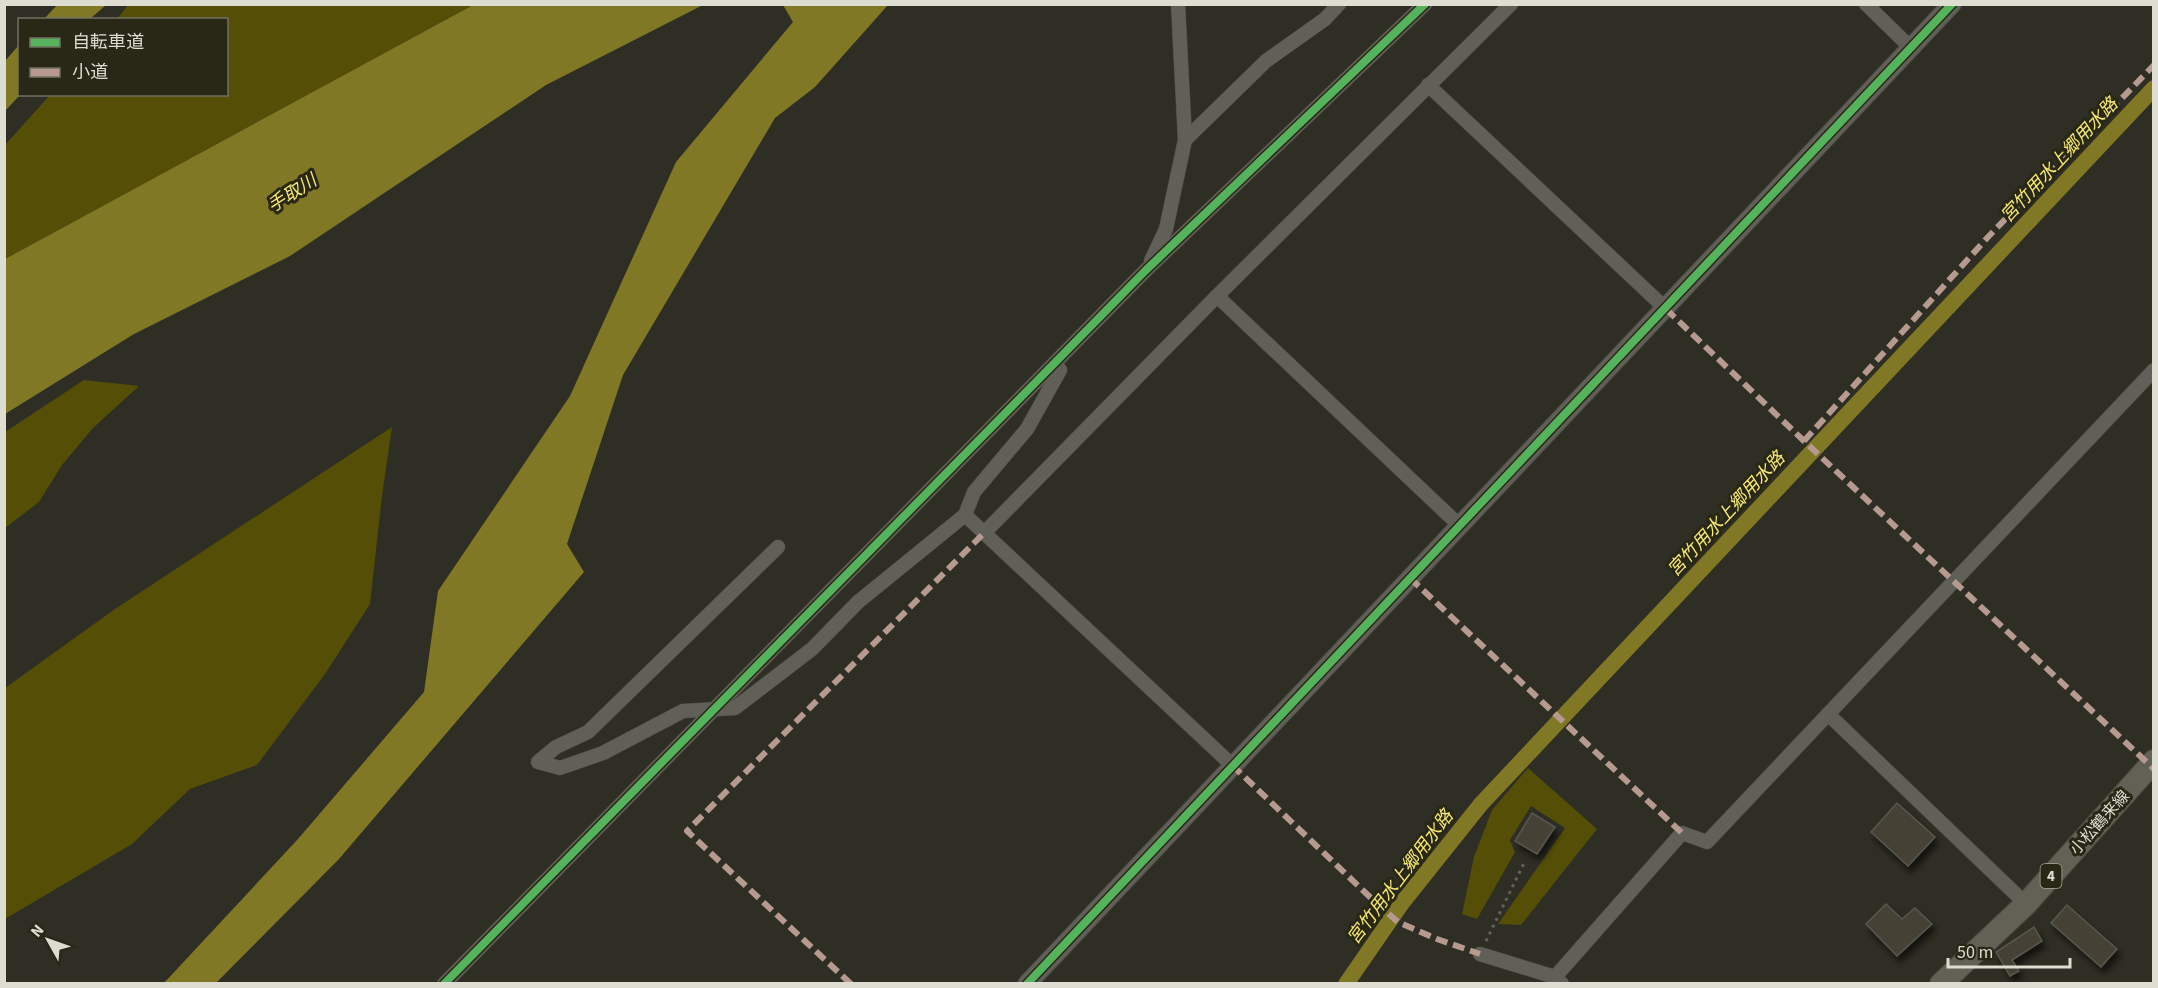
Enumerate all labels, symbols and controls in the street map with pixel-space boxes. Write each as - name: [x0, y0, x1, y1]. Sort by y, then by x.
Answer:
- legend: [18, 18, 228, 96]
- text: 自転車道: [72, 30, 144, 55]
- text: 小道: [72, 60, 108, 85]
- water label: 宮竹用水上郷用水路: [1995, 91, 2125, 228]
- water label: 手取川: [263, 167, 323, 219]
- water label: 宮竹用水上郷用水路: [1662, 445, 1792, 582]
- street label: 小松鶴来線: [2065, 786, 2135, 860]
- water label: 宮竹用水上郷用水路: [1342, 803, 1460, 950]
- road number: 4: [2040, 864, 2062, 888]
- north arrow: [18, 910, 78, 970]
- text: N: [25, 920, 49, 942]
- scale bar: [1948, 931, 2070, 969]
- text: 50 m: [1957, 940, 1993, 965]

